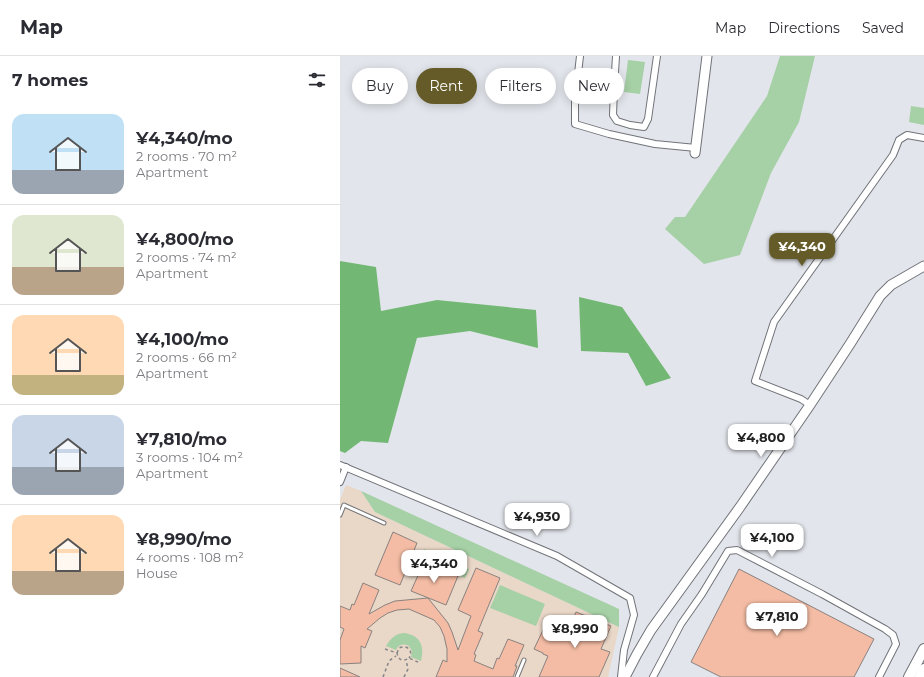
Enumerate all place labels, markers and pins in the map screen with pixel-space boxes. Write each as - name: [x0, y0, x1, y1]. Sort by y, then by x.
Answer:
- pin: ¥4,340: [769, 233, 835, 267]
- pin: ¥4,800: [728, 424, 794, 458]
- pin: ¥4,930: [504, 503, 570, 537]
- pin: ¥4,100: [739, 524, 805, 558]
- pin: ¥4,340: [401, 550, 467, 584]
- pin: ¥7,810: [744, 603, 810, 637]
- pin: ¥8,990: [542, 615, 608, 649]

